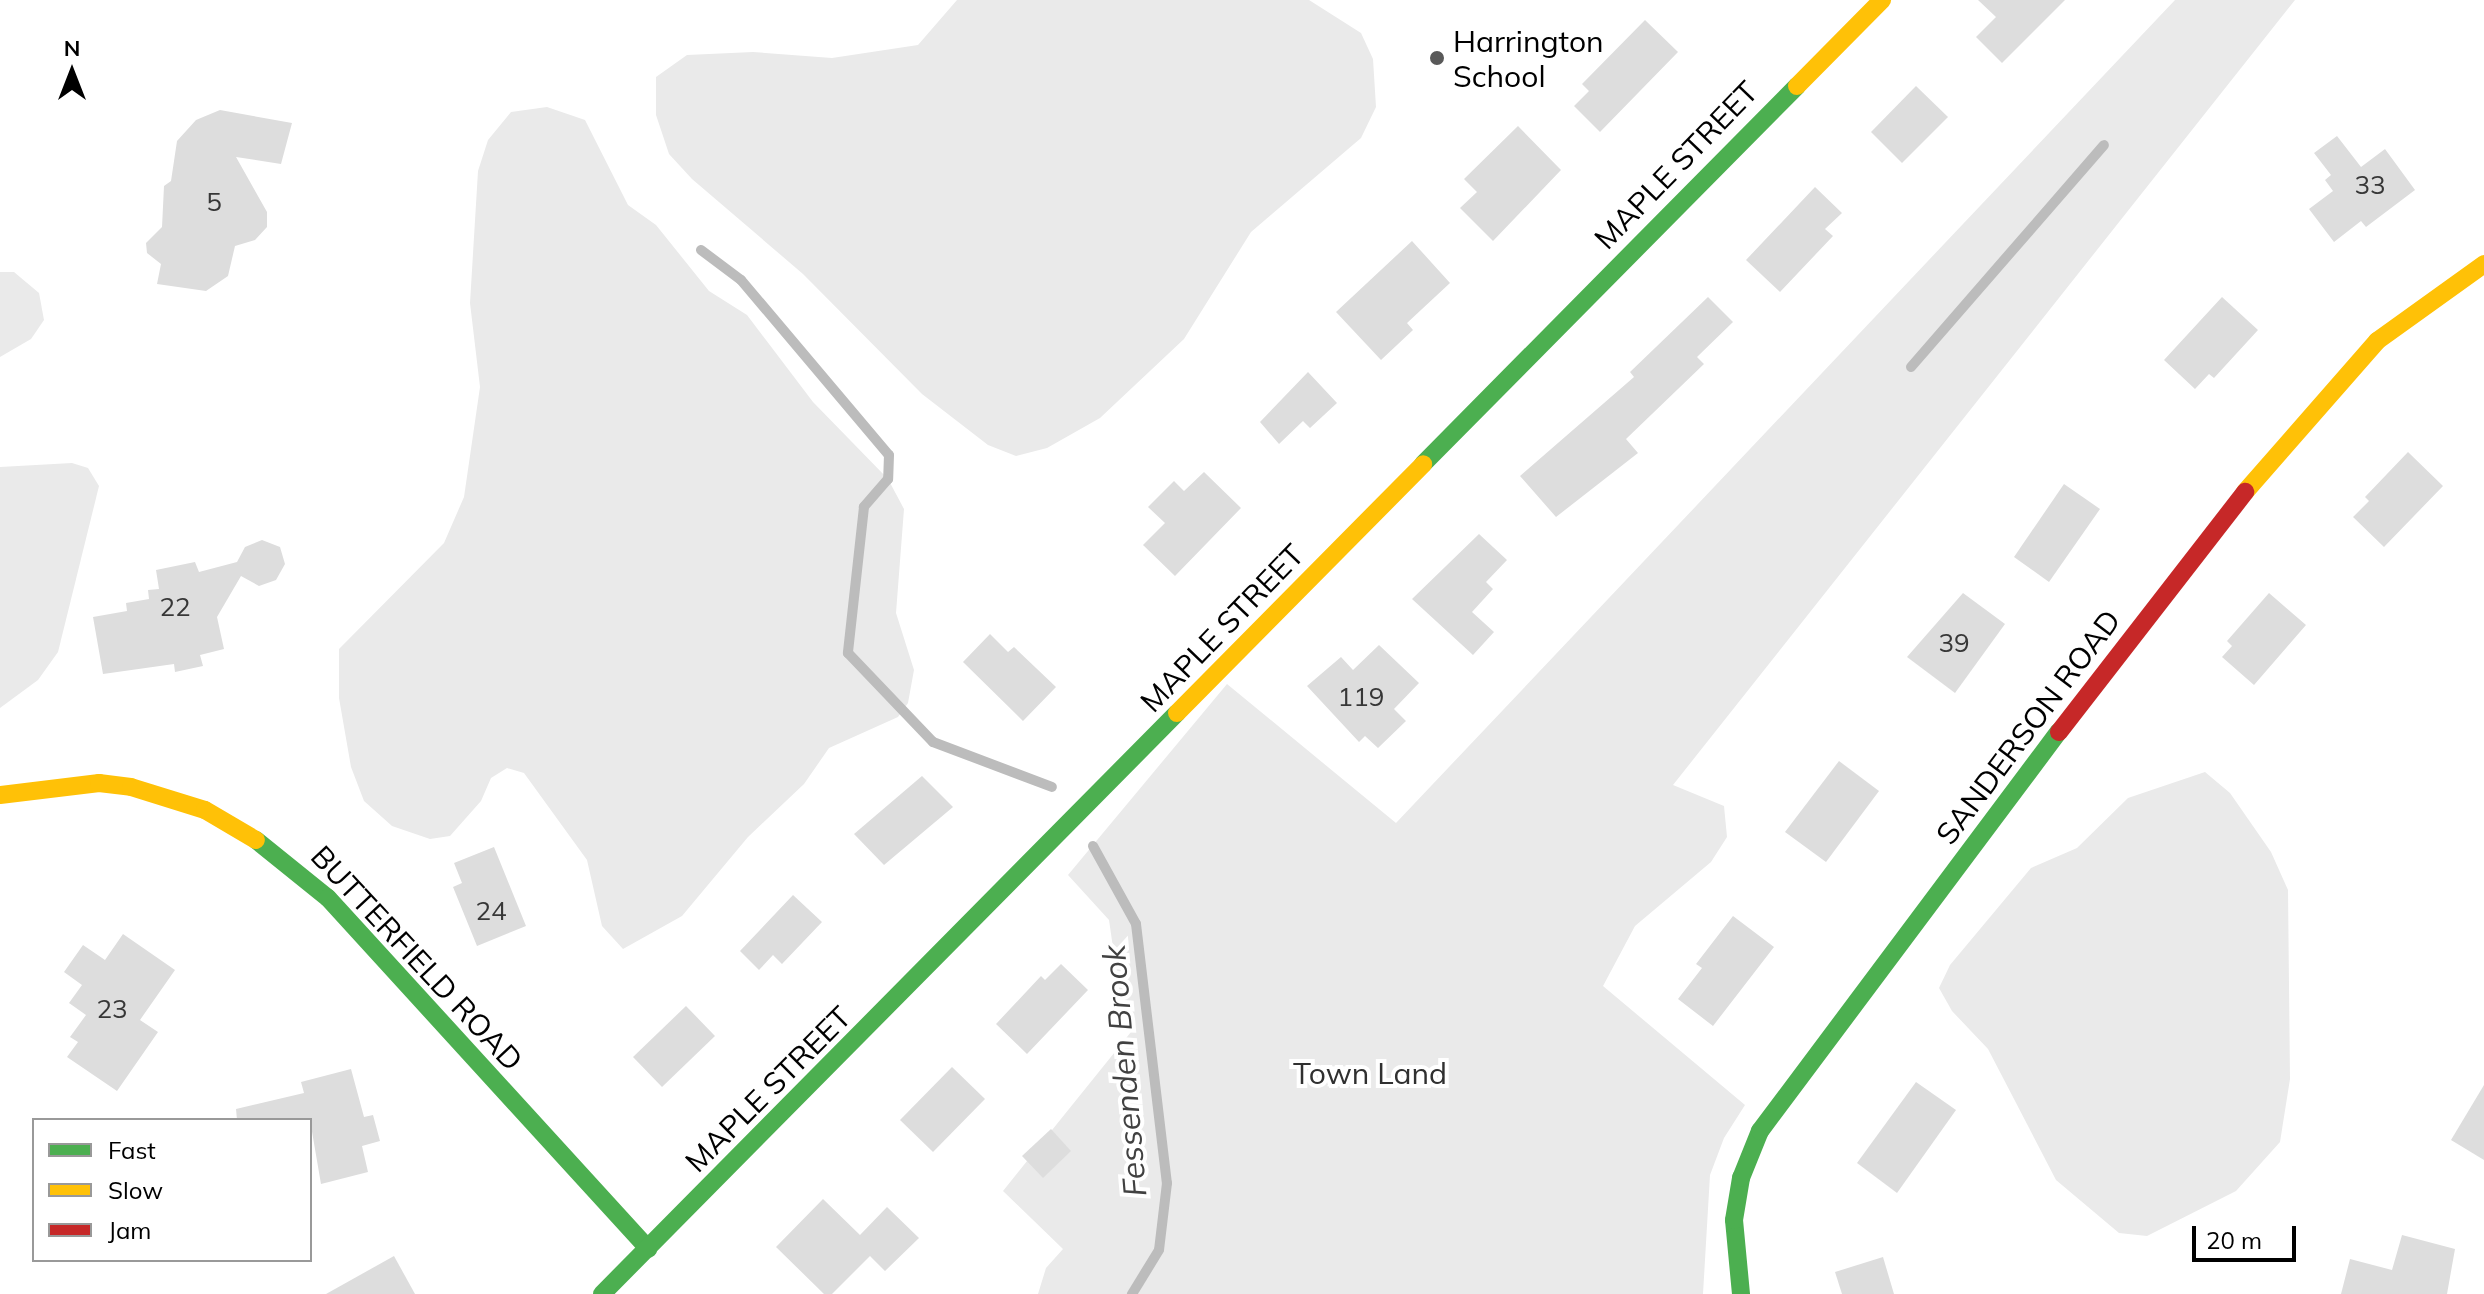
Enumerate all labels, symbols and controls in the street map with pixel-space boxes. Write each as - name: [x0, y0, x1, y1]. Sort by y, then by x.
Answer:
- place label: Harrington School: [1453, 23, 1604, 94]
- north arrow: [32, 32, 112, 112]
- text: N: [64, 34, 80, 62]
- marker: Harrington School: [1428, 49, 1446, 67]
- street label: MAPLE STREET: [1587, 74, 1765, 256]
- house number: 33: [2354, 169, 2386, 201]
- house number: 5: [206, 186, 222, 218]
- street label: MAPLE STREET: [1133, 537, 1311, 719]
- house number: 22: [159, 591, 191, 623]
- street label: SANDERSON ROAD: [1928, 603, 2128, 851]
- house number: 39: [1938, 627, 1970, 659]
- house number: 119: [1338, 681, 1384, 713]
- street label: BUTTERFIELD ROAD: [304, 838, 530, 1078]
- house number: 24: [475, 895, 507, 927]
- water label: Fessenden Brook: [1094, 944, 1154, 1198]
- house number: 23: [96, 993, 128, 1025]
- street label: MAPLE STREET: [678, 999, 858, 1179]
- park label: Town Land: [1293, 1055, 1447, 1091]
- legend: [32, 1118, 312, 1262]
- text: Fast: [108, 1135, 156, 1165]
- text: Slow: [108, 1175, 163, 1205]
- scale bar: [2196, 1210, 2300, 1260]
- text: Jam: [108, 1215, 151, 1245]
- text: 20 m: [2206, 1225, 2262, 1255]

